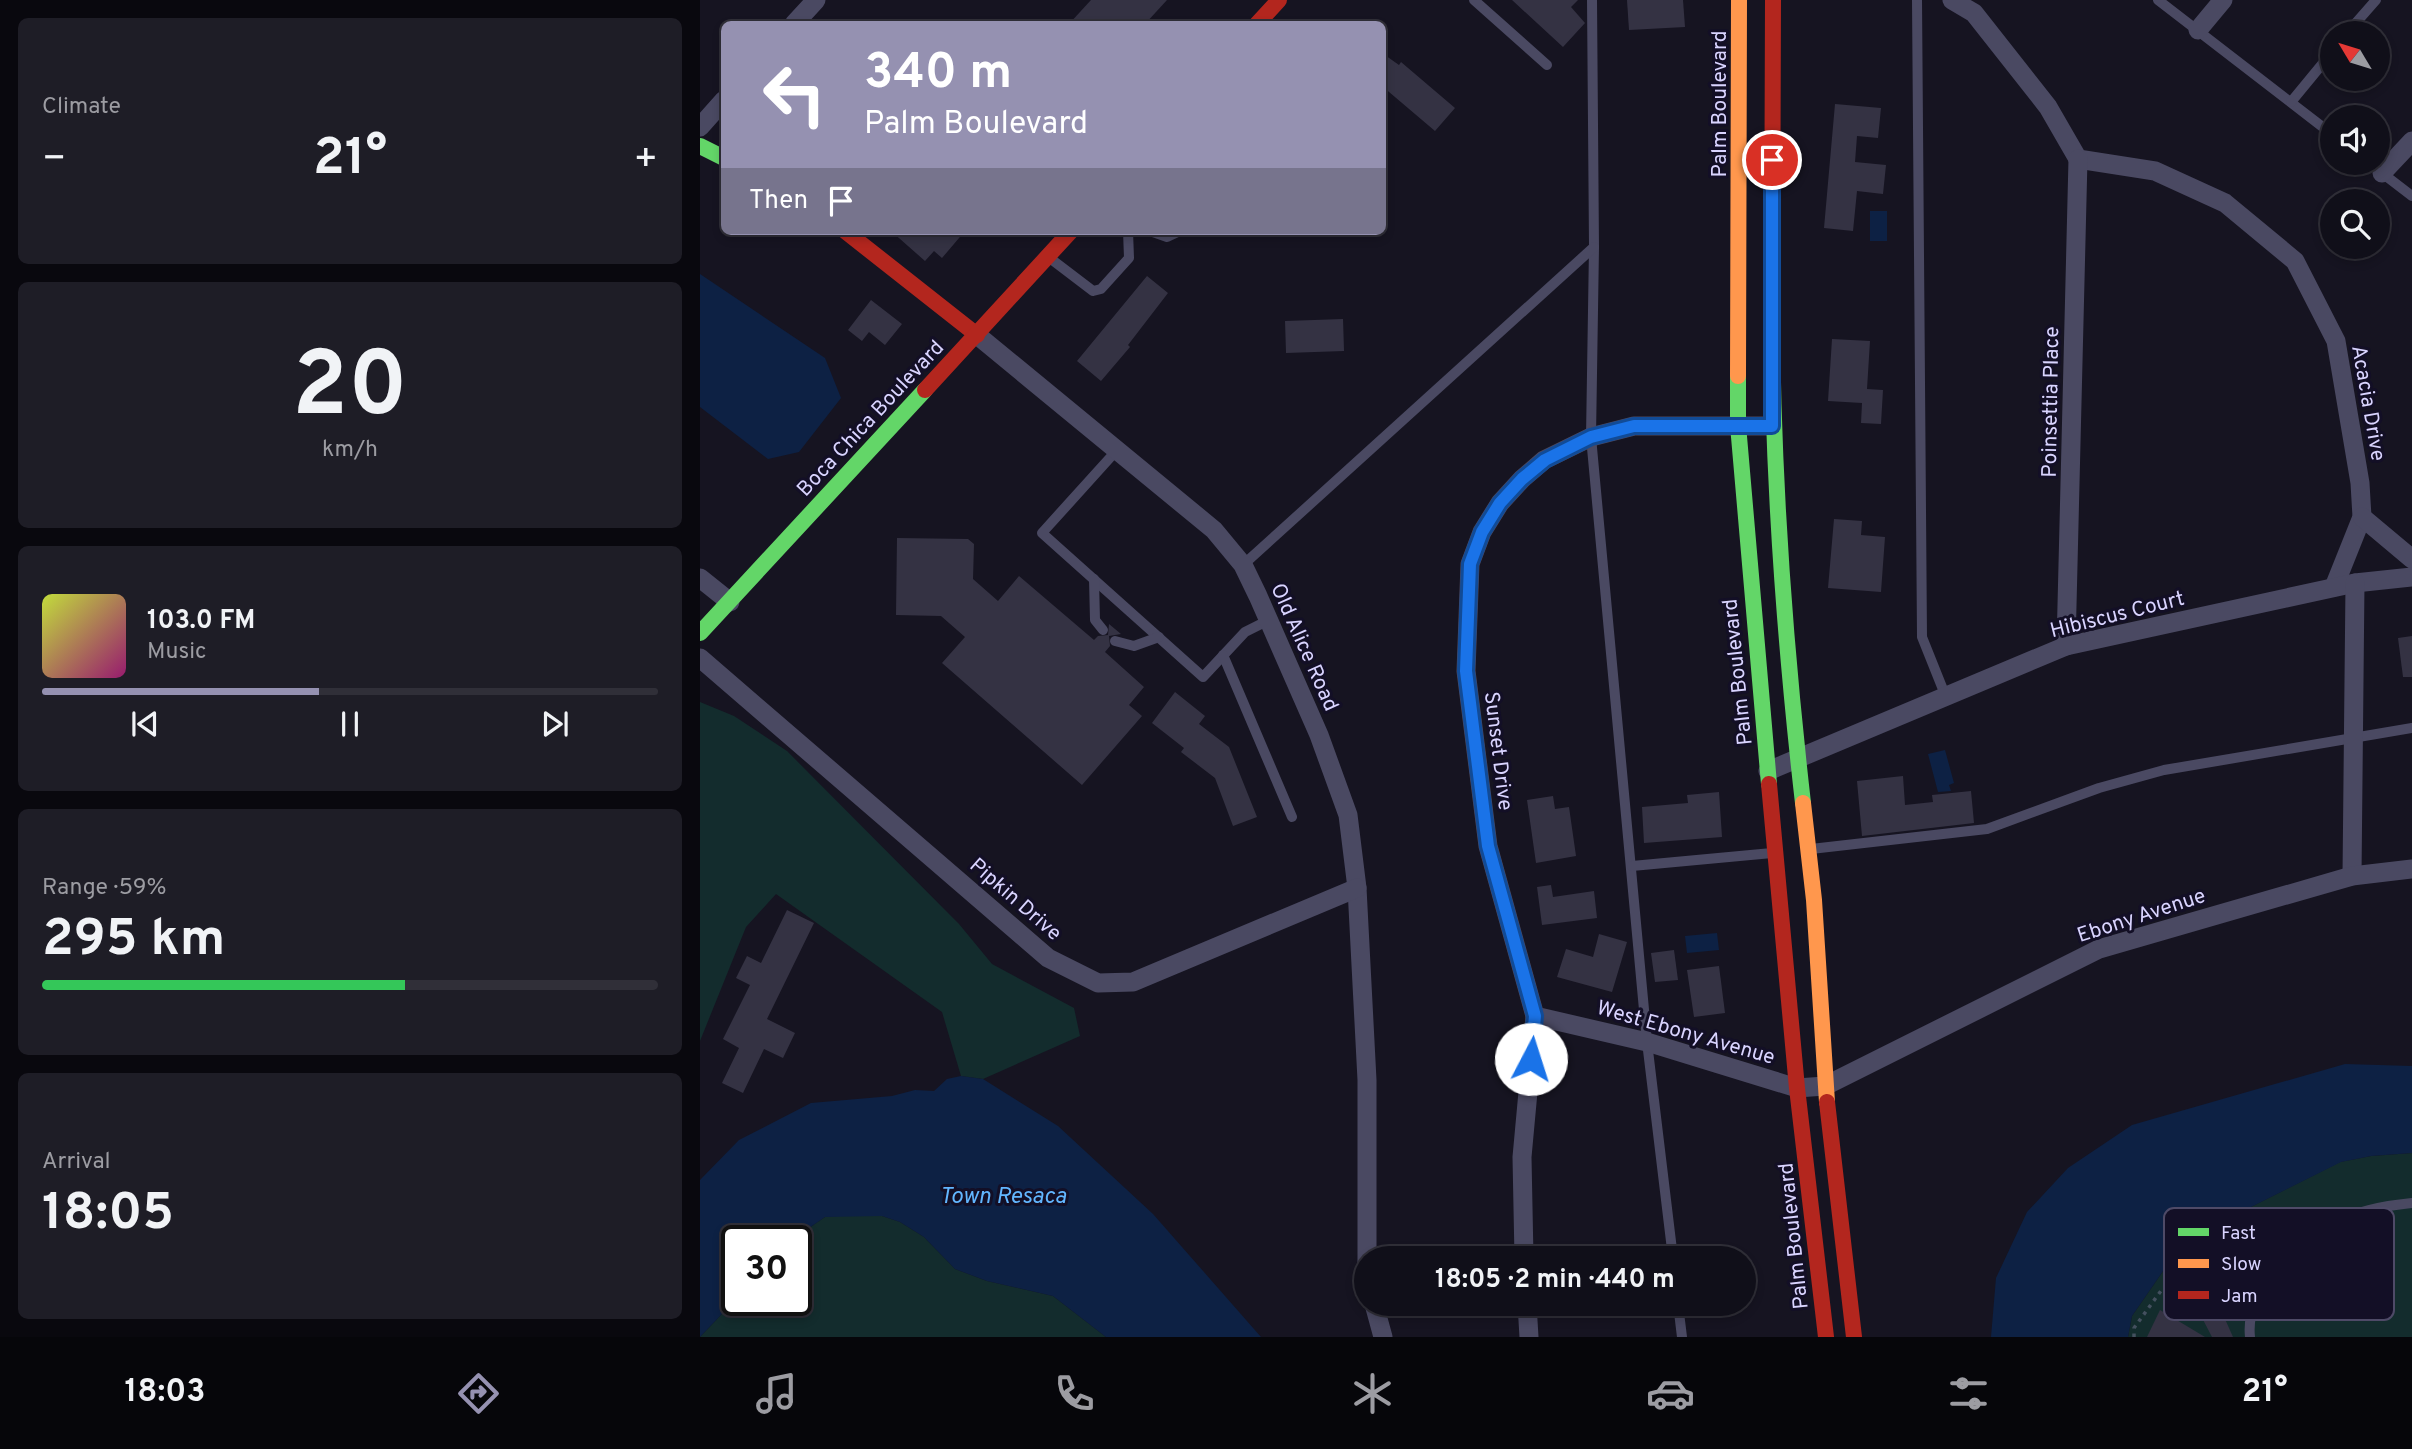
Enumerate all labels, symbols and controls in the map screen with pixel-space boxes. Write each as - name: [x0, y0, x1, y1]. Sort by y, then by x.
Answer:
- north arrow: [2320, 21, 2390, 91]
- map controls: [2320, 21, 2390, 259]
- street label: Palm Boulevard: [1707, 30, 1734, 178]
- text: 340 m: [864, 44, 1012, 106]
- icon: left: [749, 49, 840, 140]
- text: Climate: [42, 93, 121, 122]
- text: Palm Boulevard: [864, 105, 1088, 145]
- button: sound: [2320, 105, 2390, 175]
- text: 21°: [313, 127, 387, 193]
- pin: [1742, 130, 1802, 190]
- text: −: [42, 136, 67, 185]
- text: +: [633, 136, 658, 185]
- icon: arrive: [1753, 141, 1791, 179]
- icon: arrive: [822, 182, 860, 220]
- text: Then: [749, 185, 808, 218]
- button: search: [2320, 189, 2390, 259]
- street label: Poinsettia Place: [2037, 326, 2066, 478]
- text: 20: [292, 333, 408, 448]
- street label: Boca Chica Boulevard: [792, 335, 951, 503]
- street label: Acacia Drive: [2344, 343, 2391, 463]
- text: km/h: [322, 436, 378, 465]
- street label: Old Alice Road: [1263, 579, 1344, 716]
- street label: Hibiscus Court: [2047, 586, 2187, 645]
- street label: Palm Boulevard: [1717, 597, 1760, 746]
- text: 103.0 FM: [147, 605, 255, 638]
- text: Music: [147, 638, 207, 667]
- street label: Sunset Drive: [1477, 690, 1518, 812]
- icon: previous: [126, 705, 164, 743]
- icon: pause: [331, 705, 369, 743]
- icon: next: [536, 705, 574, 743]
- street label: Pipkin Drive: [963, 853, 1067, 948]
- text: Range · 59%: [42, 874, 167, 903]
- street label: Ebony Avenue: [2074, 883, 2209, 950]
- text: 295 km: [42, 908, 225, 974]
- street label: West Ebony Avenue: [1593, 995, 1778, 1072]
- position arrow: [1494, 1022, 1568, 1096]
- text: Arrival: [42, 1148, 111, 1177]
- street label: Palm Boulevard: [1773, 1161, 1816, 1310]
- text: 18:05: [42, 1182, 174, 1248]
- water label: Town Resaca: [940, 1183, 1067, 1212]
- legend: [2164, 1208, 2394, 1320]
- text: Fast: [2221, 1222, 2256, 1246]
- speed limit sign: 30: [721, 1225, 812, 1316]
- text: Slow: [2221, 1253, 2261, 1277]
- text: 18:05 · 2 min · 440 m: [1435, 1264, 1675, 1297]
- text: Jam: [2221, 1285, 2258, 1309]
- icon: directions: [454, 1369, 503, 1418]
- icon: music: [752, 1369, 801, 1418]
- icon: phone: [1050, 1369, 1099, 1418]
- icon: climate: [1348, 1369, 1397, 1418]
- icon: car: [1646, 1369, 1695, 1418]
- icon: filters: [1944, 1369, 1993, 1418]
- text: 18:03: [124, 1373, 205, 1413]
- text: 21°: [2242, 1373, 2288, 1413]

